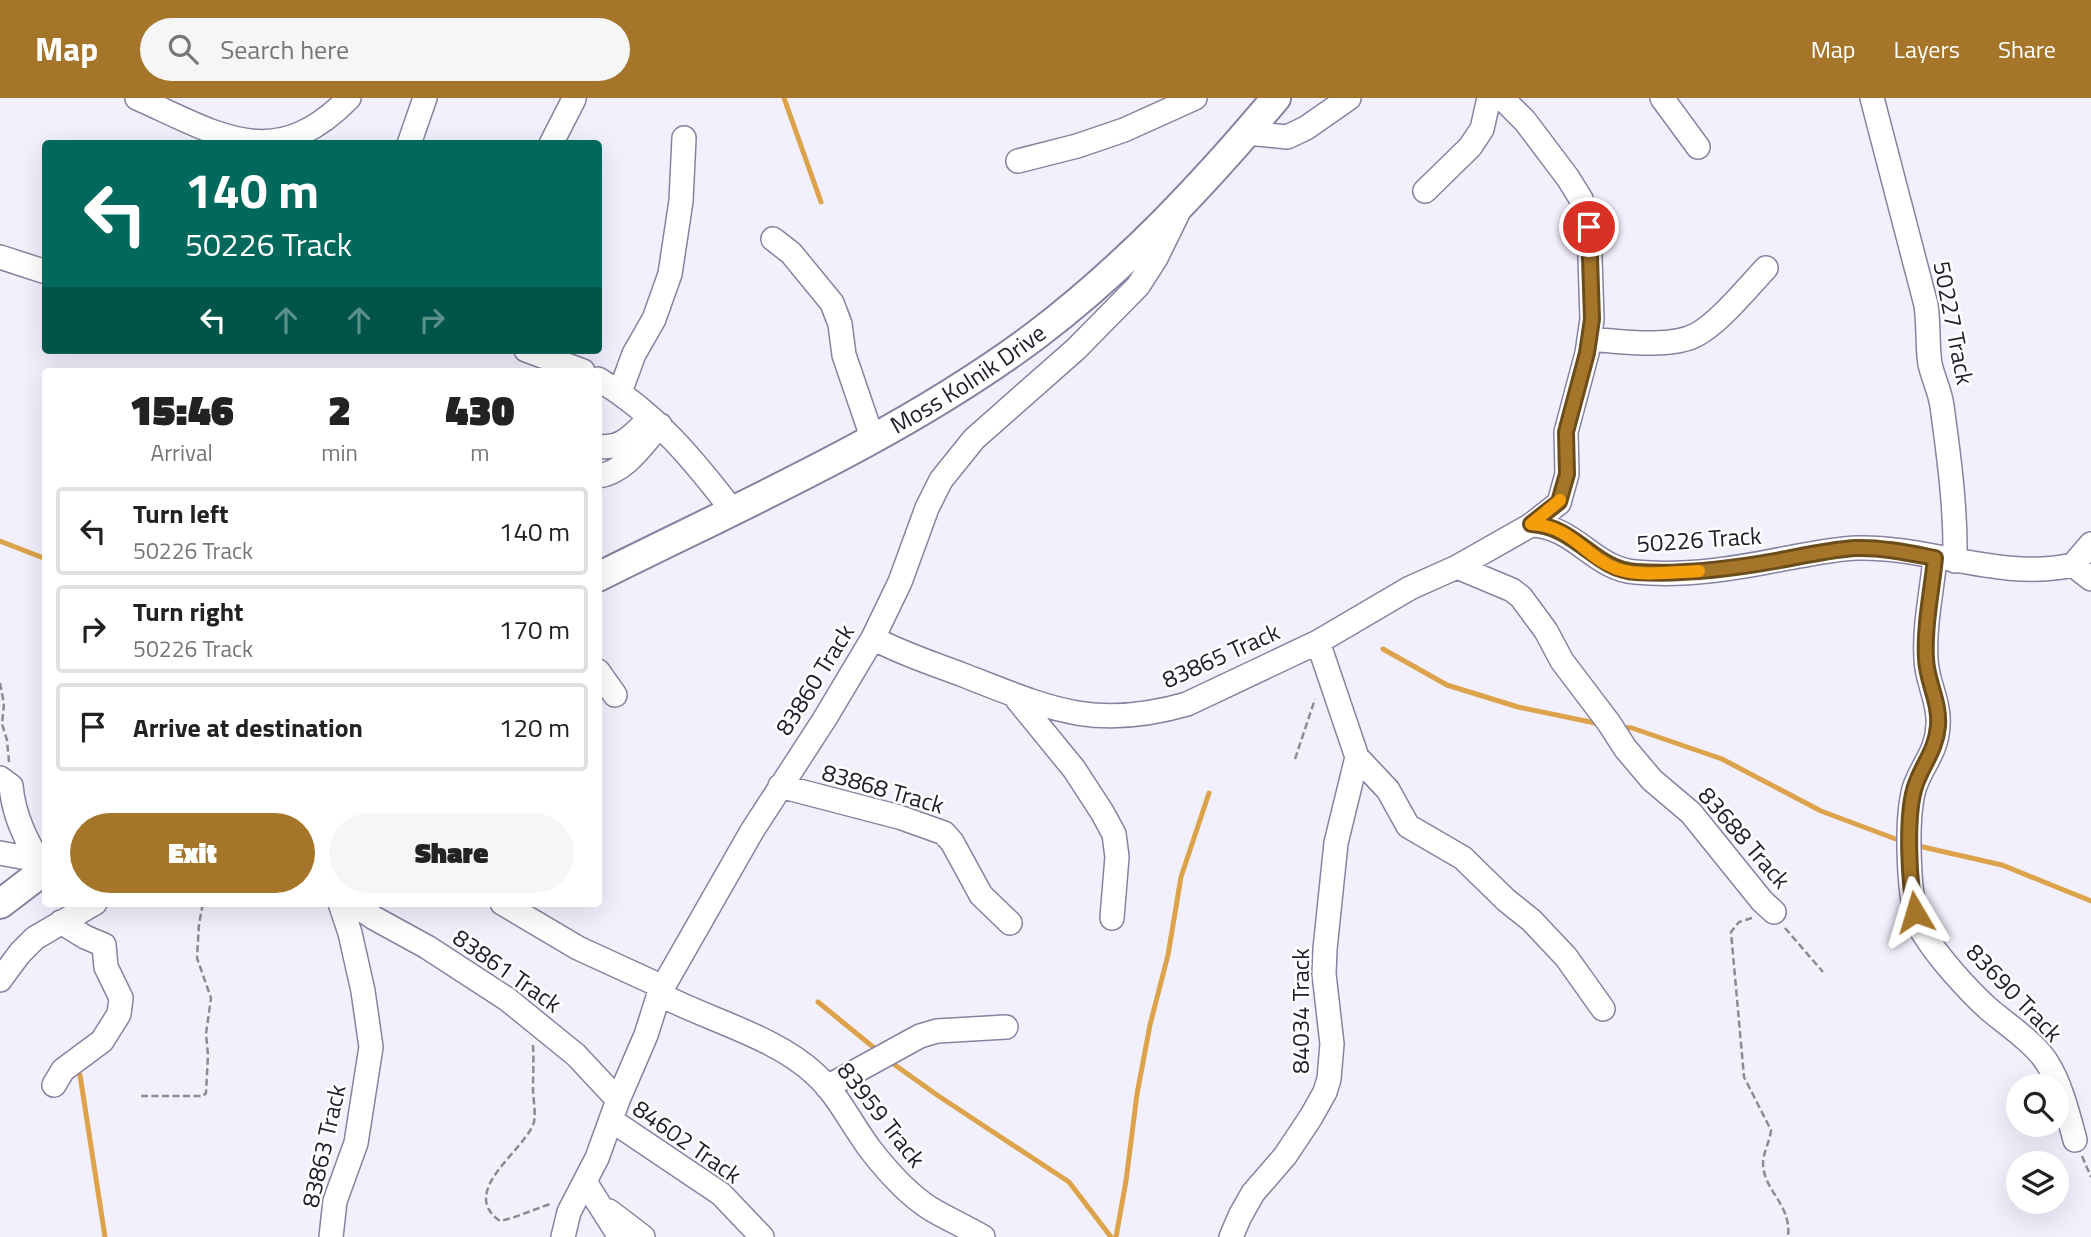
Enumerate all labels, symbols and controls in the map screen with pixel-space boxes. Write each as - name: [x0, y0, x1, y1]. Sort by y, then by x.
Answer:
- search box: [140, 18, 630, 81]
- text: Map: [35, 24, 98, 74]
- icon: search: [164, 30, 202, 68]
- text: Search here: [220, 30, 349, 69]
- text: Map: [1811, 31, 1856, 67]
- text: Layers: [1894, 31, 1960, 67]
- text: Share: [1998, 31, 2056, 67]
- text: 140 m: [185, 152, 319, 227]
- icon: left: [70, 168, 161, 259]
- pin: [1559, 197, 1619, 257]
- icon: arrive: [1570, 208, 1608, 246]
- text: 50226 Track: [185, 220, 352, 268]
- street label: 50227 Track: [1924, 258, 1984, 388]
- icon: left: [194, 301, 232, 339]
- icon: ahead: [267, 301, 305, 339]
- icon: ahead: [340, 301, 378, 339]
- icon: right: [413, 301, 451, 339]
- street label: Moss Kolnik Drive: [883, 315, 1053, 442]
- text: 15:46: [129, 377, 234, 441]
- text: 2: [328, 377, 351, 441]
- text: 430: [445, 377, 515, 441]
- text: Arrival: [150, 435, 213, 470]
- text: min: [321, 435, 358, 470]
- text: m: [470, 435, 490, 470]
- text: Turn left: [133, 494, 228, 533]
- icon: left: [74, 512, 112, 550]
- text: 140 m: [499, 512, 570, 551]
- street label: 50226 Track: [1635, 517, 1763, 561]
- text: 50226 Track: [133, 533, 253, 568]
- text: Turn right: [133, 592, 244, 631]
- icon: right: [74, 610, 112, 648]
- text: 170 m: [499, 610, 570, 649]
- street label: 83865 Track: [1156, 613, 1286, 697]
- street label: 83860 Track: [766, 616, 863, 742]
- text: 50226 Track: [133, 631, 253, 666]
- icon: arrive: [74, 708, 112, 746]
- text: Arrive at destination: [133, 708, 363, 747]
- text: 120 m: [499, 708, 570, 747]
- street label: 83868 Track: [818, 753, 949, 823]
- street label: 83688 Track: [1690, 778, 1800, 897]
- button: Exit: [70, 813, 315, 893]
- button: Share: [329, 813, 574, 893]
- position arrow: [1878, 875, 1952, 949]
- street label: 83861 Track: [446, 919, 570, 1021]
- street label: 83690 Track: [1958, 935, 2072, 1050]
- street label: 84034 Track: [1282, 948, 1318, 1074]
- street label: 83959 Track: [829, 1054, 935, 1175]
- map controls: [2006, 1074, 2069, 1214]
- button: search: [2006, 1074, 2069, 1137]
- street label: 83863 Track: [291, 1080, 355, 1211]
- street label: 84602 Track: [626, 1090, 750, 1192]
- button: layers: [2006, 1151, 2069, 1214]

